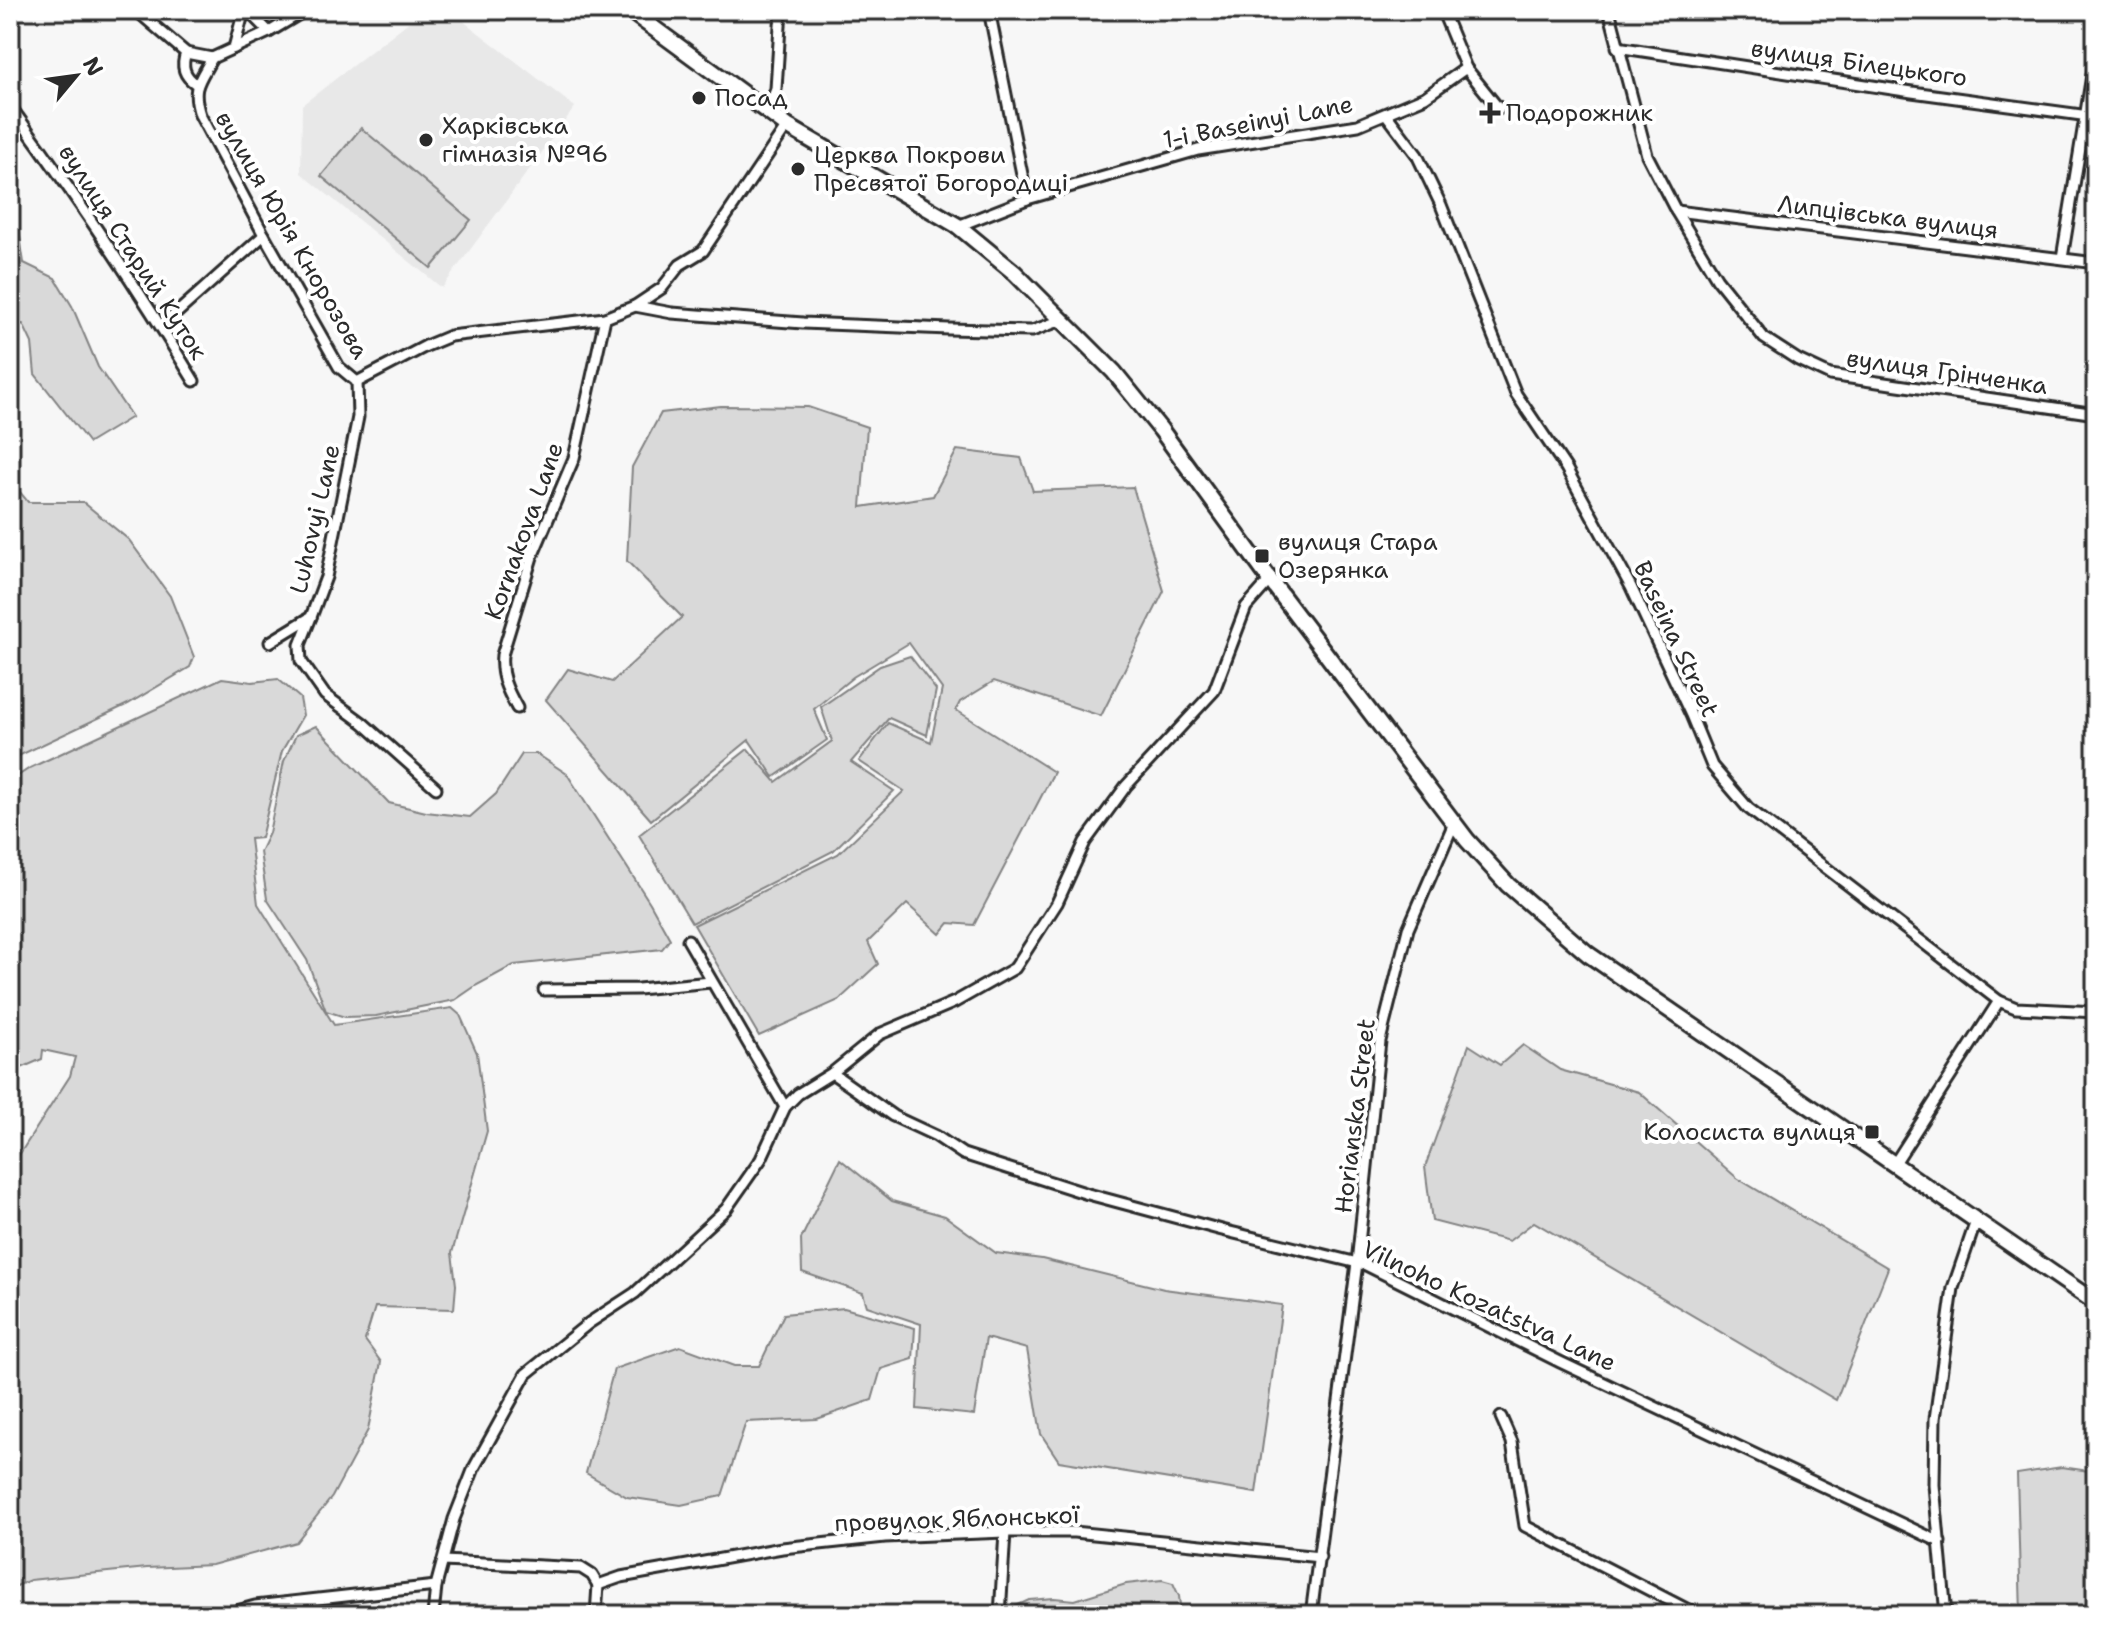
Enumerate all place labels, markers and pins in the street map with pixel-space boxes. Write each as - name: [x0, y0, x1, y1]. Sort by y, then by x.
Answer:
- place label: Посад: [715, 82, 788, 114]
- marker: Посад: [690, 89, 708, 107]
- place label: Подорожник: [1506, 97, 1653, 129]
- marker: Подорожник: [1481, 104, 1499, 122]
- place label: Харківська гімназія №96: [442, 110, 608, 170]
- marker: Харківська гімназія №96: [417, 131, 435, 149]
- place label: Церква Покрови Пресвятої Богородиці: [814, 139, 1068, 199]
- marker: Церква Покрови Пресвятої Богородиці: [789, 160, 807, 178]
- place label: вулиця Стара Озерянка: [1278, 526, 1438, 586]
- marker: вулиця Стара Озерянка: [1253, 547, 1271, 565]
- place label: Колосиста вулиця: [1643, 1116, 1856, 1148]
- marker: Колосиста вулиця: [1863, 1123, 1881, 1141]

